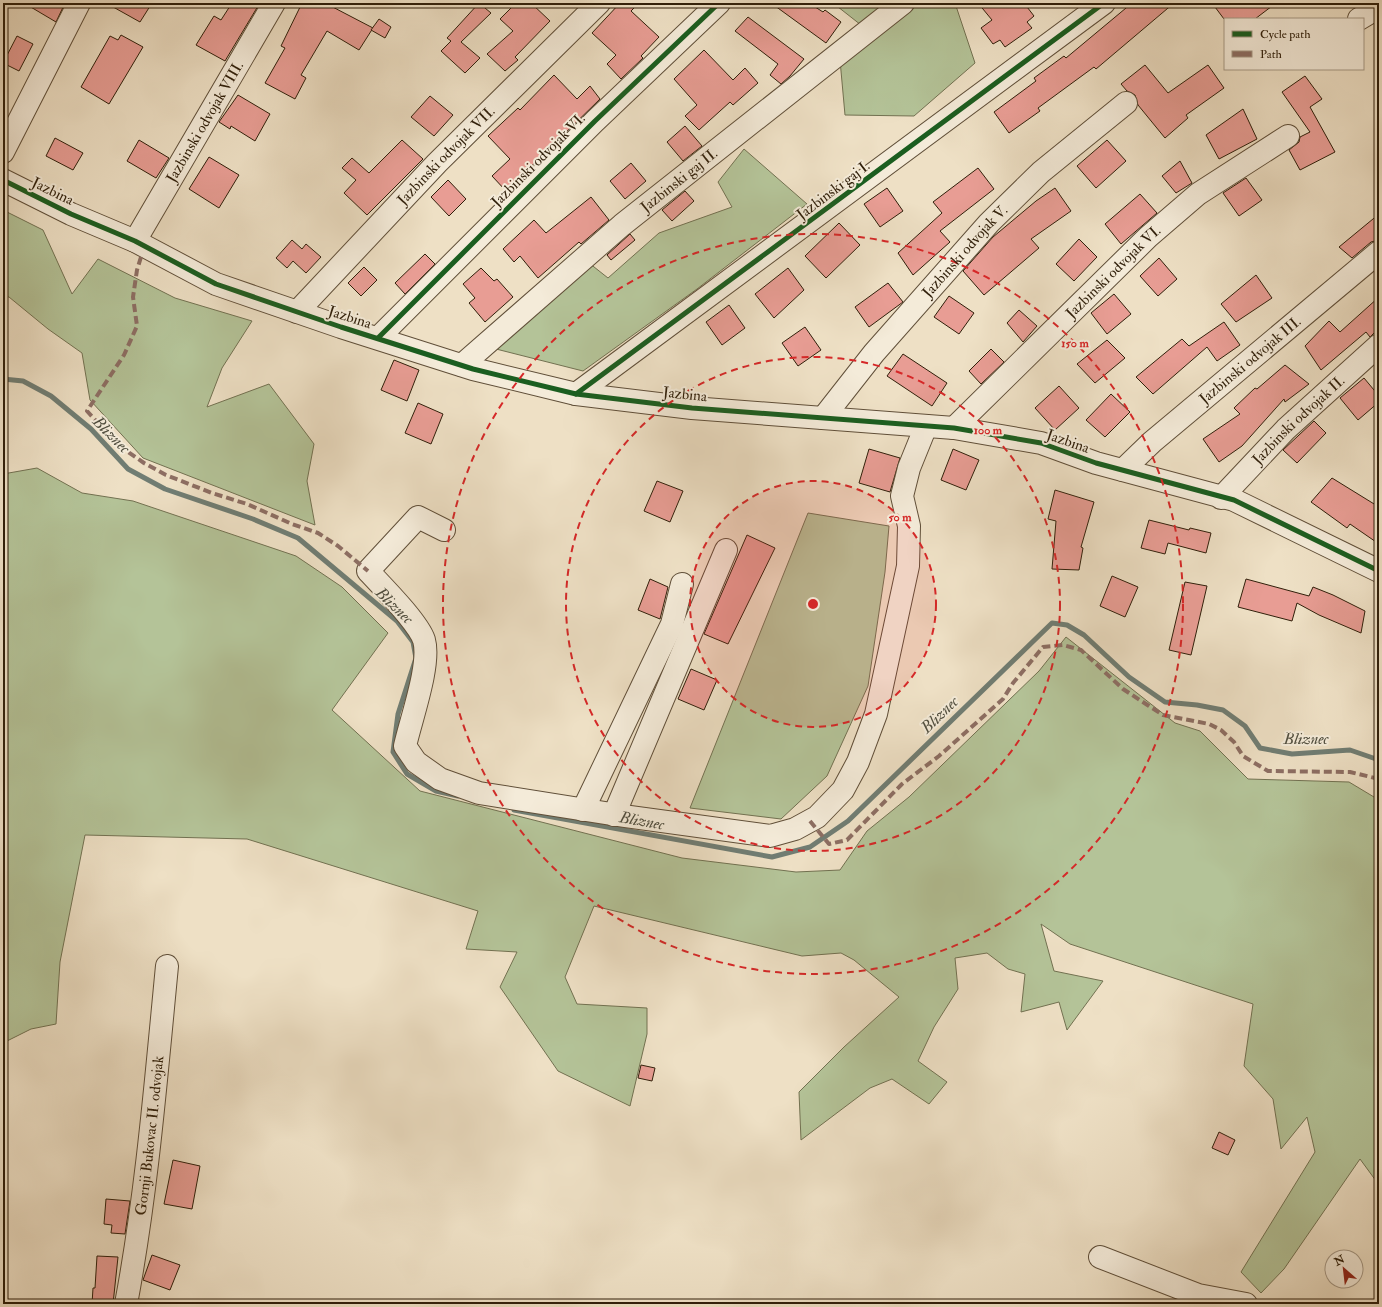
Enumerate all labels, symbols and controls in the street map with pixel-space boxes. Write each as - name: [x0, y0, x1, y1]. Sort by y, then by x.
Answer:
- legend: [1224, 18, 1364, 70]
- text: Cycle path: [1260, 27, 1311, 42]
- text: Path: [1260, 47, 1283, 62]
- street label: Jazbinski odvojak VIII.: [162, 58, 248, 188]
- street label: Jazbinski odvojak VII.: [393, 102, 499, 211]
- street label: Jazbinski odvojak VI.: [487, 109, 590, 213]
- street label: Jazbinski gaj II.: [636, 144, 722, 218]
- street label: Jazbinski gaj I.: [792, 157, 874, 226]
- street label: Jazbina: [27, 173, 78, 211]
- street label: Jazbinski odvojak V.: [918, 201, 1012, 303]
- street label: Jazbinski odvojak VI.: [1061, 221, 1165, 324]
- street label: Jazbina: [325, 301, 375, 335]
- street label: Jazbinski odvojak III.: [1195, 312, 1305, 410]
- text: 150 m: [1061, 336, 1089, 351]
- street label: Jazbinski odvojak II.: [1248, 372, 1349, 470]
- street label: Jazbina: [661, 383, 709, 407]
- water label: Bliznec: [88, 411, 135, 458]
- text: 100 m: [974, 423, 1003, 438]
- street label: Jazbina: [1042, 425, 1093, 459]
- text: 50 m: [888, 510, 912, 525]
- water label: Bliznec: [370, 582, 418, 629]
- centre of rings: [806, 597, 820, 611]
- water label: Bliznec: [916, 691, 964, 738]
- water label: Bliznec: [1283, 729, 1330, 749]
- water label: Bliznec: [617, 807, 667, 835]
- street label: Gornji Bukovac II. odvojak: [131, 1055, 168, 1217]
- north arrow: [1324, 1249, 1364, 1289]
- text: N: [1331, 1252, 1348, 1269]

